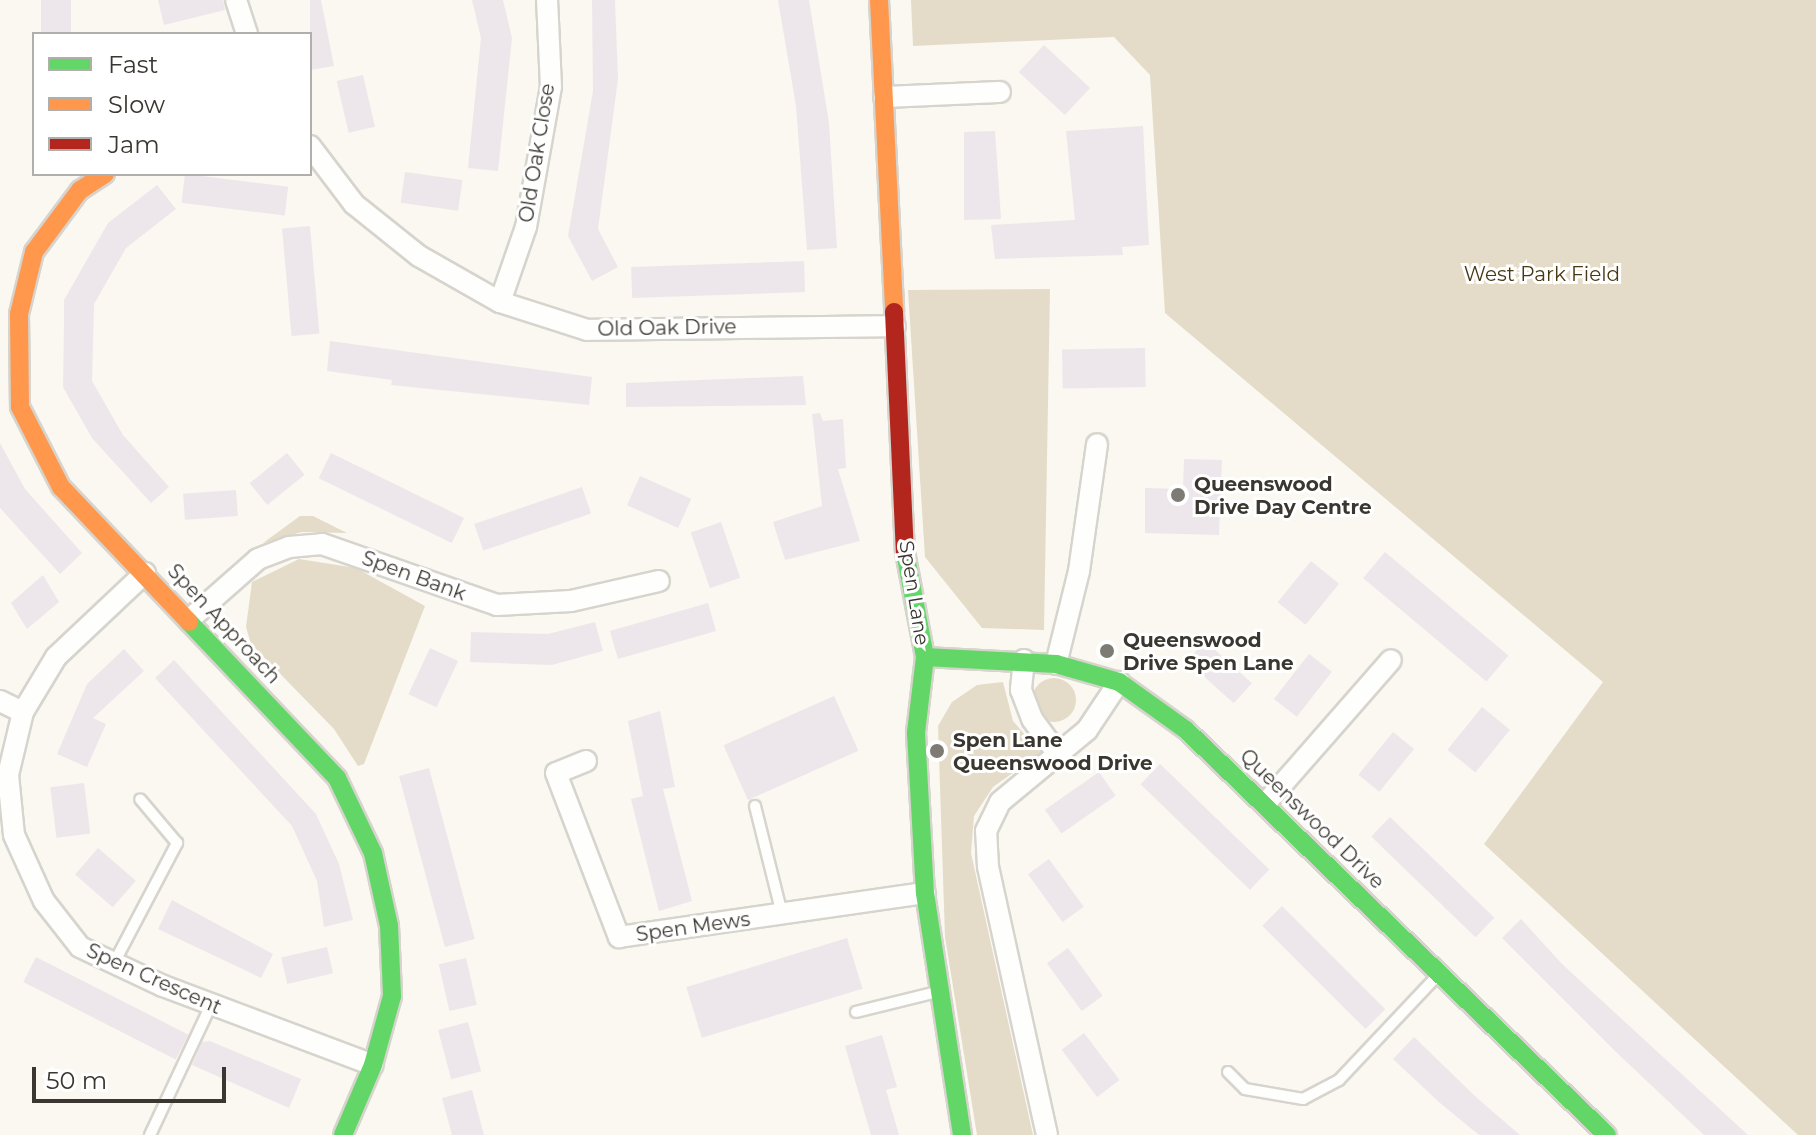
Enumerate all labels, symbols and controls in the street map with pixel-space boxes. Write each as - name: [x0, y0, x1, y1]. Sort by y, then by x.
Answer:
- legend: [32, 32, 312, 176]
- text: Fast: [108, 50, 158, 79]
- street label: Old Oak Close: [514, 82, 560, 224]
- text: Slow: [108, 90, 165, 119]
- text: Jam: [108, 130, 160, 159]
- park label: West Park Field: [1464, 262, 1620, 286]
- street label: Old Oak Drive: [597, 315, 737, 341]
- place label: Queenswood Drive Day Centre: [1194, 472, 1372, 519]
- marker: Queenswood Drive Day Centre: [1169, 486, 1187, 504]
- street label: Spen Lane: [894, 539, 934, 647]
- street label: Spen Bank: [359, 546, 469, 606]
- street label: Spen Approach: [162, 559, 286, 689]
- place label: Queenswood Drive Spen Lane: [1123, 628, 1294, 675]
- marker: Queenswood Drive Spen Lane: [1098, 642, 1116, 660]
- place label: Spen Lane Queenswood Drive: [953, 728, 1153, 775]
- marker: Spen Lane Queenswood Drive: [928, 742, 946, 760]
- street label: Queenswood Drive: [1235, 744, 1389, 894]
- street label: Spen Mews: [634, 907, 752, 947]
- street label: Spen Crescent: [83, 938, 225, 1020]
- scale bar: [36, 1051, 230, 1101]
- text: 50 m: [46, 1066, 107, 1095]

